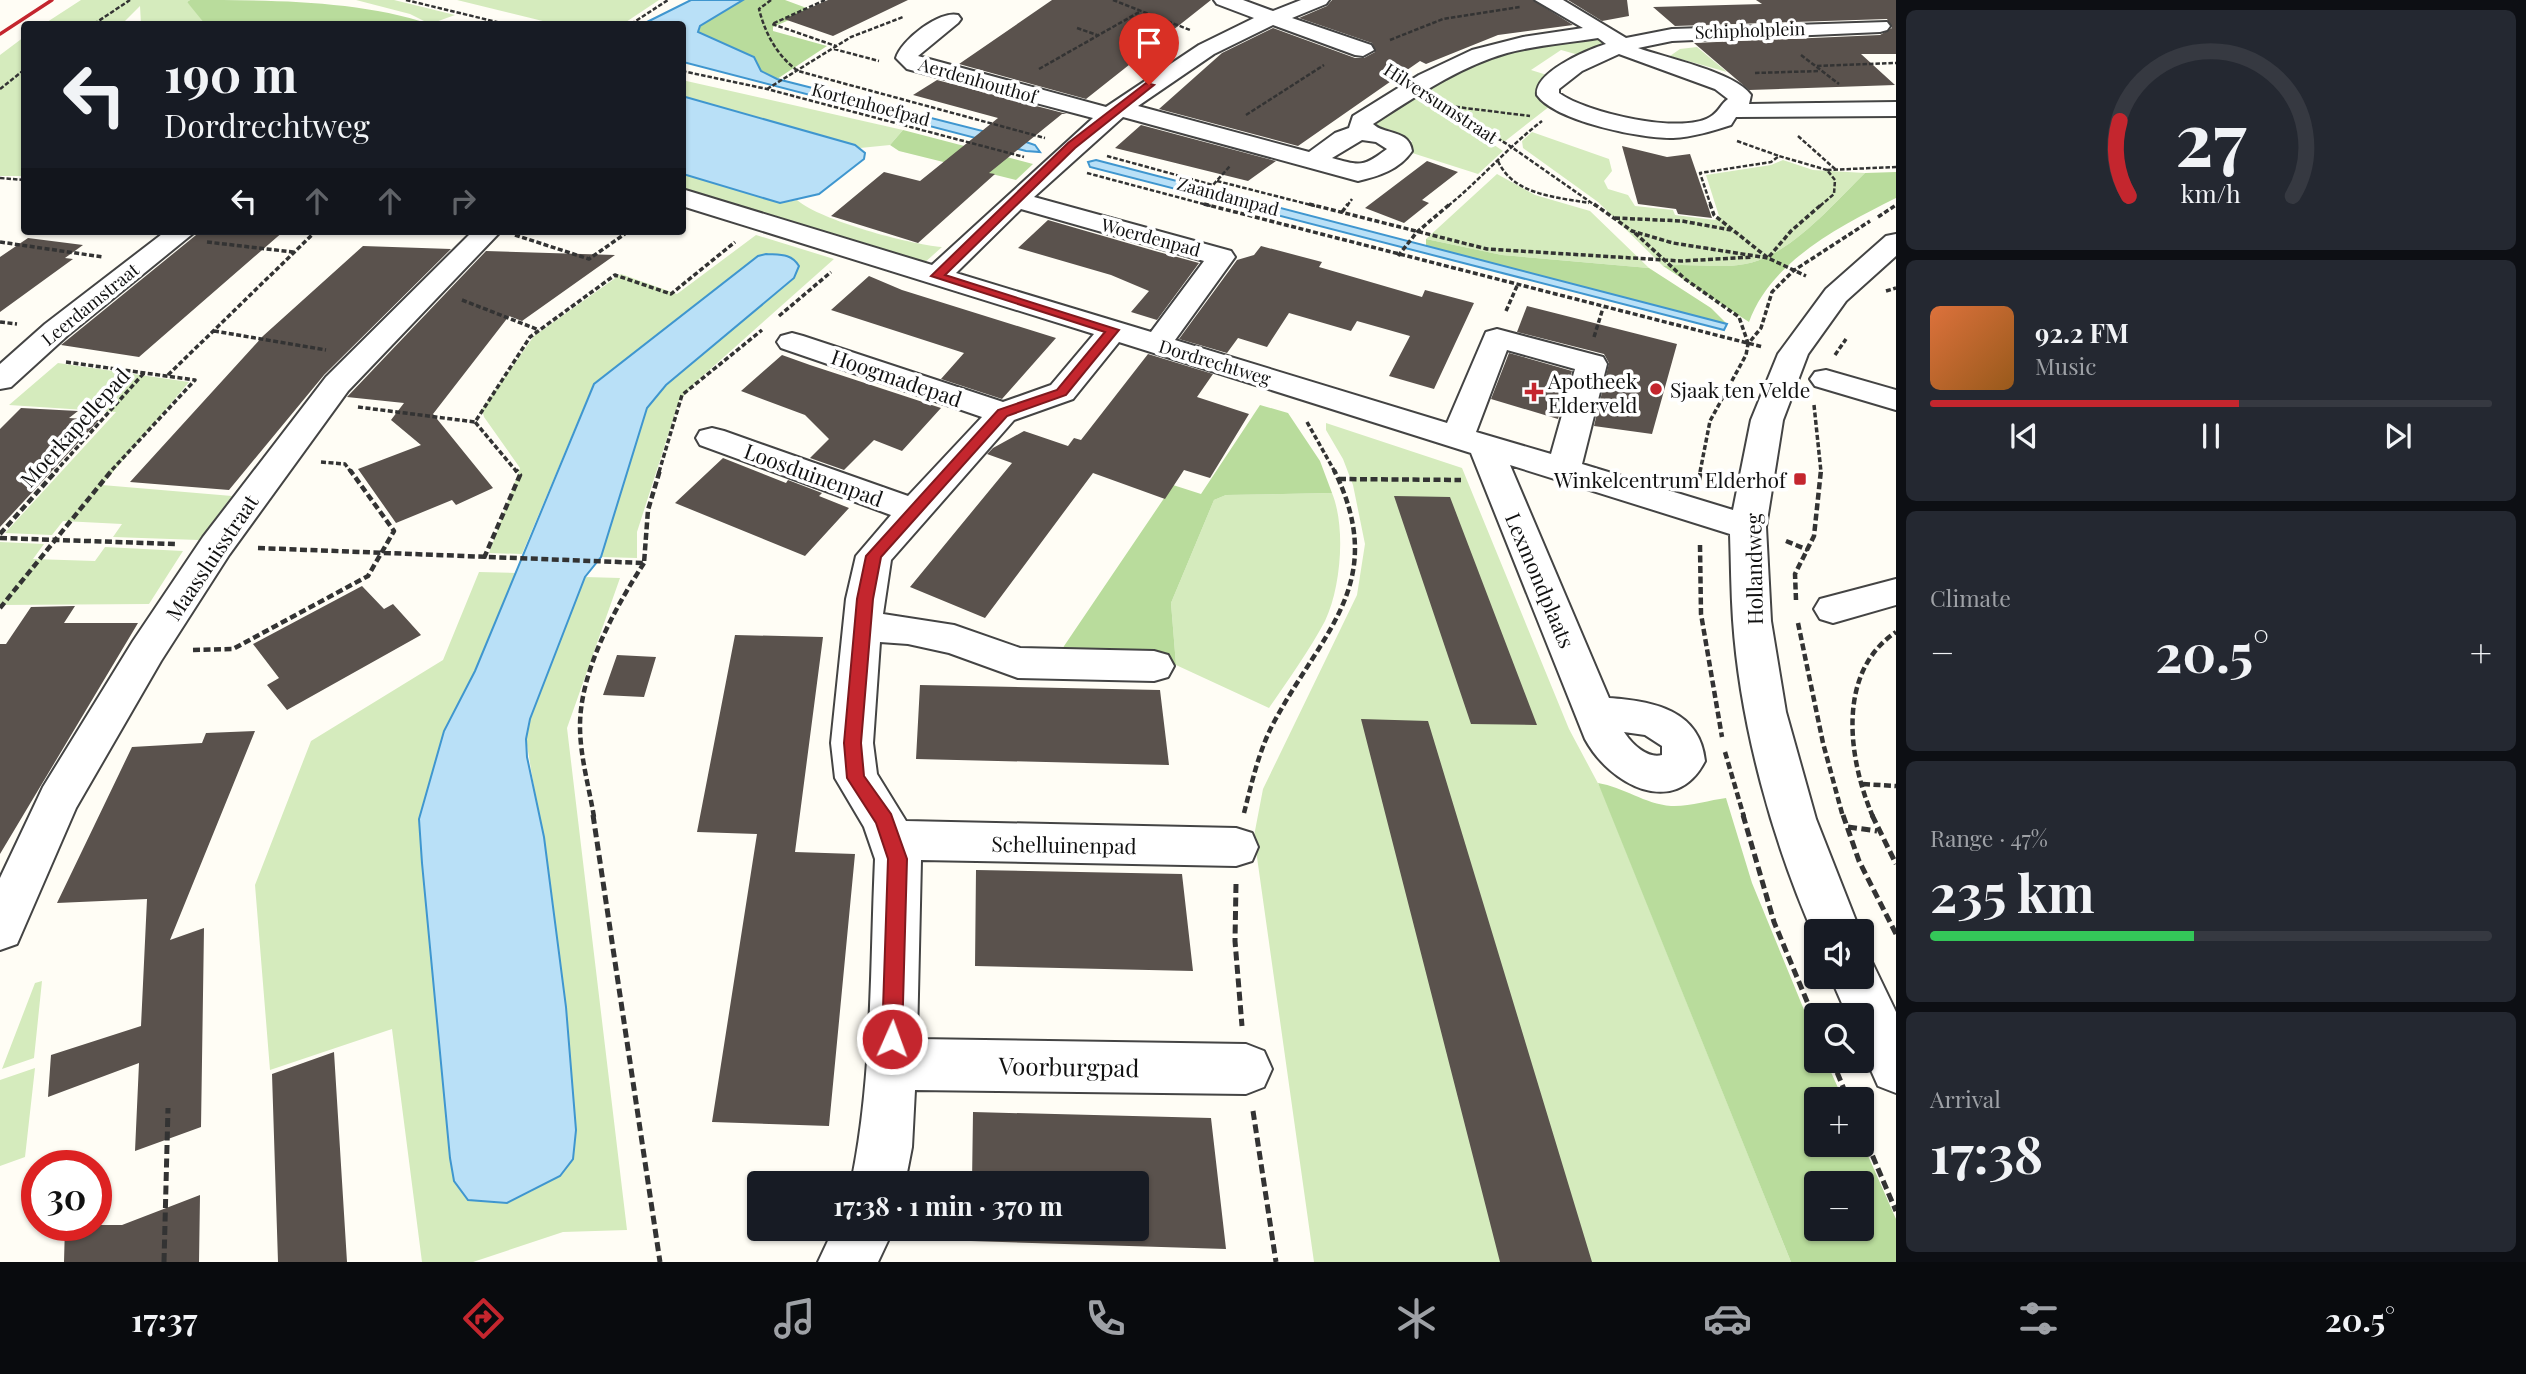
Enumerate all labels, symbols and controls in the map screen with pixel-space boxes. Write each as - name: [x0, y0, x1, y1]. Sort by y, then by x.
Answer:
- pin: [1119, 13, 1179, 85]
- street label: Schipholplein: [1694, 16, 1806, 44]
- icon: arrive: [1130, 24, 1168, 62]
- text: 190 m: [164, 40, 297, 105]
- icon: left: [49, 49, 140, 140]
- street label: Aerdenhouthof: [915, 51, 1042, 109]
- street label: Hilversumstraat: [1380, 57, 1503, 149]
- street label: Kortenhoefpad: [809, 77, 933, 131]
- text: 27: [2175, 88, 2247, 185]
- text: Dordrechtweg: [164, 103, 370, 146]
- street label: Zaandampad: [1174, 171, 1282, 221]
- text: km/h: [2181, 176, 2241, 209]
- icon: left: [225, 182, 263, 220]
- icon: ahead: [298, 182, 336, 220]
- icon: ahead: [371, 182, 409, 220]
- icon: right: [444, 182, 482, 220]
- street label: Woerdenpad: [1098, 212, 1204, 262]
- street label: Leerdamstraat: [36, 257, 144, 351]
- text: 92.2 FM: [2035, 315, 2129, 350]
- street label: Dordrechtweg: [1156, 334, 1274, 391]
- street label: Hoogmadepad: [828, 342, 966, 412]
- text: Music: [2035, 350, 2096, 381]
- street label: Moerkapellepad: [13, 362, 135, 492]
- place label: Apotheek Elderveld: [1547, 366, 1638, 418]
- place label: Sjaak ten Velde: [1670, 375, 1810, 403]
- marker: Sjaak ten Velde: [1648, 381, 1664, 397]
- marker: Apotheek Elderveld: [1526, 384, 1542, 400]
- icon: previous: [2005, 417, 2043, 455]
- icon: pause: [2192, 417, 2230, 455]
- icon: next: [2379, 417, 2417, 455]
- street label: Loosduinenpad: [741, 436, 887, 512]
- place label: Winkelcentrum Elderhof: [1553, 465, 1788, 493]
- marker: Winkelcentrum Elderhof: [1792, 471, 1808, 487]
- street label: Maassluisstraat: [159, 488, 264, 625]
- street label: Lexmondplaats: [1500, 508, 1582, 652]
- street label: Hollandweg: [1738, 513, 1768, 625]
- text: Climate: [1930, 582, 2011, 613]
- text: 20.5°: [2155, 617, 2269, 686]
- text: −: [1930, 626, 1955, 677]
- text: +: [2470, 626, 2492, 677]
- text: Range · 47%: [1930, 822, 2048, 853]
- street label: Schelluinenpad: [991, 829, 1137, 859]
- text: 235 km: [1930, 857, 2095, 926]
- map controls: [1804, 919, 1874, 1241]
- button: sound: [1804, 919, 1874, 989]
- position arrow: [855, 1002, 929, 1076]
- button: search: [1804, 1003, 1874, 1073]
- street label: Voorburgpad: [997, 1049, 1140, 1083]
- text: Arrival: [1930, 1083, 2001, 1114]
- button: +: [1804, 1087, 1874, 1157]
- text: 17:38: [1930, 1118, 2043, 1187]
- speed limit sign: 30: [21, 1150, 112, 1241]
- button: −: [1804, 1171, 1874, 1241]
- text: 17:38 · 1 min · 370 m: [833, 1188, 1063, 1223]
- icon: directions: [459, 1294, 508, 1343]
- icon: music: [770, 1294, 819, 1343]
- icon: phone: [1081, 1294, 1130, 1343]
- icon: climate: [1392, 1294, 1441, 1343]
- icon: car: [1703, 1294, 1752, 1343]
- icon: filters: [2014, 1294, 2063, 1343]
- text: 17:37: [131, 1297, 197, 1340]
- text: 20.5°: [2325, 1297, 2395, 1340]

